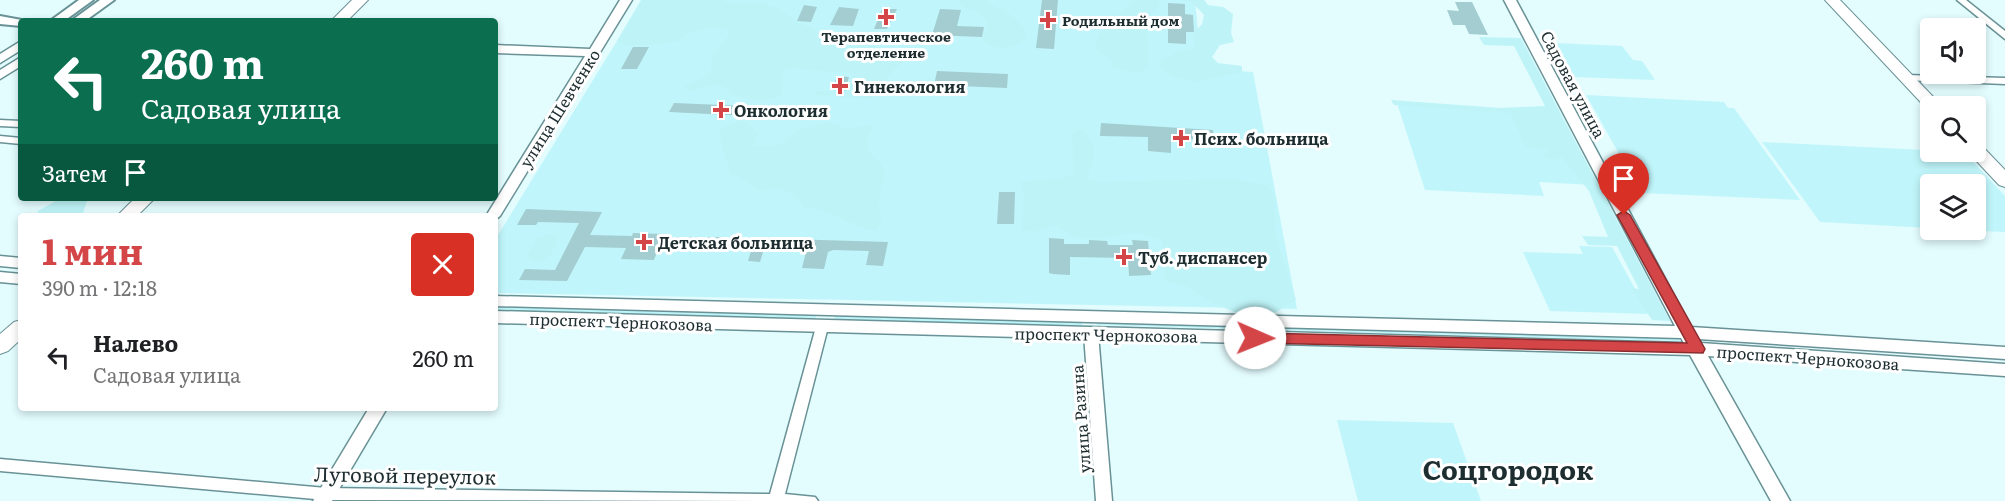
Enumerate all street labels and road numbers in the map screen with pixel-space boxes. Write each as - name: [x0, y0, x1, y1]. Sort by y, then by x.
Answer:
- street label: Садовая улица: [1536, 26, 1613, 142]
- street label: улица Шевченко: [513, 44, 605, 172]
- street label: проспект Чернокозова: [529, 306, 713, 336]
- street label: проспект Чернокозова: [1014, 320, 1198, 348]
- street label: проспект Чернокозова: [1716, 339, 1901, 375]
- street label: улица Разина: [1064, 364, 1096, 474]
- street label: Луговой переулок: [314, 457, 496, 491]

